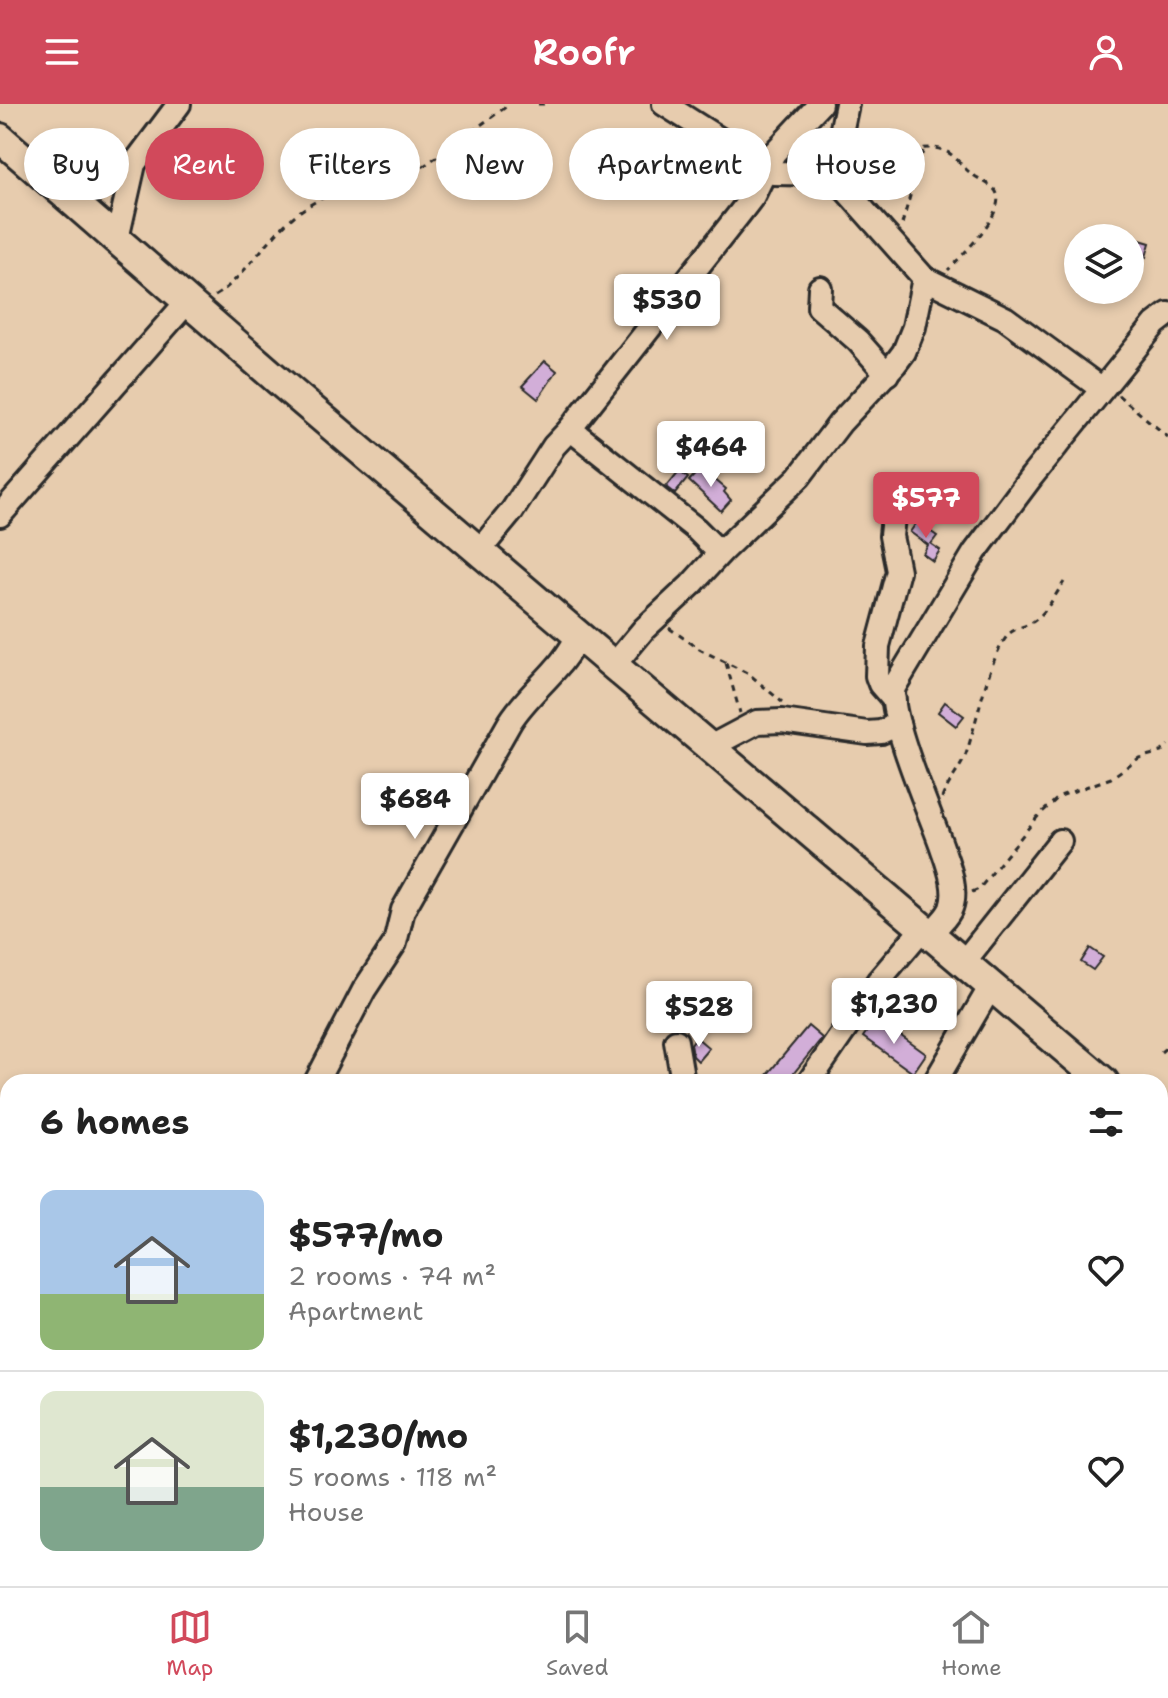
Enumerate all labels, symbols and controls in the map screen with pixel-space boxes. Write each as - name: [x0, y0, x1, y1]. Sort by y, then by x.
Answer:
- text: Roofr: [533, 28, 635, 77]
- icon: menu: [40, 30, 84, 74]
- icon: person: [1084, 30, 1128, 74]
- chip: Buy: [24, 128, 129, 200]
- chip: Rent: [145, 128, 264, 200]
- chip: Filters: [280, 128, 420, 200]
- chip: New: [436, 128, 553, 200]
- chip: Apartment: [569, 128, 771, 200]
- chip: House: [787, 128, 925, 200]
- map controls: [1064, 224, 1144, 304]
- button: layers: [1064, 224, 1144, 304]
- pin: $530: [620, 274, 714, 342]
- text: $530: [632, 282, 702, 317]
- pin: $464: [664, 421, 758, 489]
- text: $464: [675, 429, 747, 464]
- pin: $577: [879, 472, 973, 540]
- text: $577: [891, 480, 961, 515]
- pin: $684: [368, 773, 462, 841]
- text: $684: [379, 781, 451, 816]
- pin: $1,230: [829, 978, 959, 1046]
- pin: $528: [652, 981, 746, 1049]
- text: $1,230: [850, 986, 938, 1021]
- text: $528: [664, 989, 734, 1024]
- text: 6 homes: [40, 1099, 189, 1145]
- icon: filters: [1084, 1100, 1128, 1144]
- text: $577/mo: [288, 1212, 444, 1258]
- icon: home: [104, 1222, 200, 1318]
- icon: heart: [1084, 1248, 1128, 1292]
- text: 2 rooms · 74 m²: [288, 1258, 496, 1293]
- text: Apartment: [288, 1293, 424, 1328]
- text: $1,230/mo: [288, 1413, 468, 1459]
- icon: home: [104, 1423, 200, 1519]
- icon: heart: [1084, 1449, 1128, 1493]
- text: 5 rooms · 118 m²: [288, 1459, 497, 1494]
- text: House: [288, 1494, 364, 1529]
- tab: Map: [166, 1605, 213, 1682]
- tab: Saved: [546, 1605, 609, 1682]
- tab: Home: [941, 1605, 1002, 1682]

